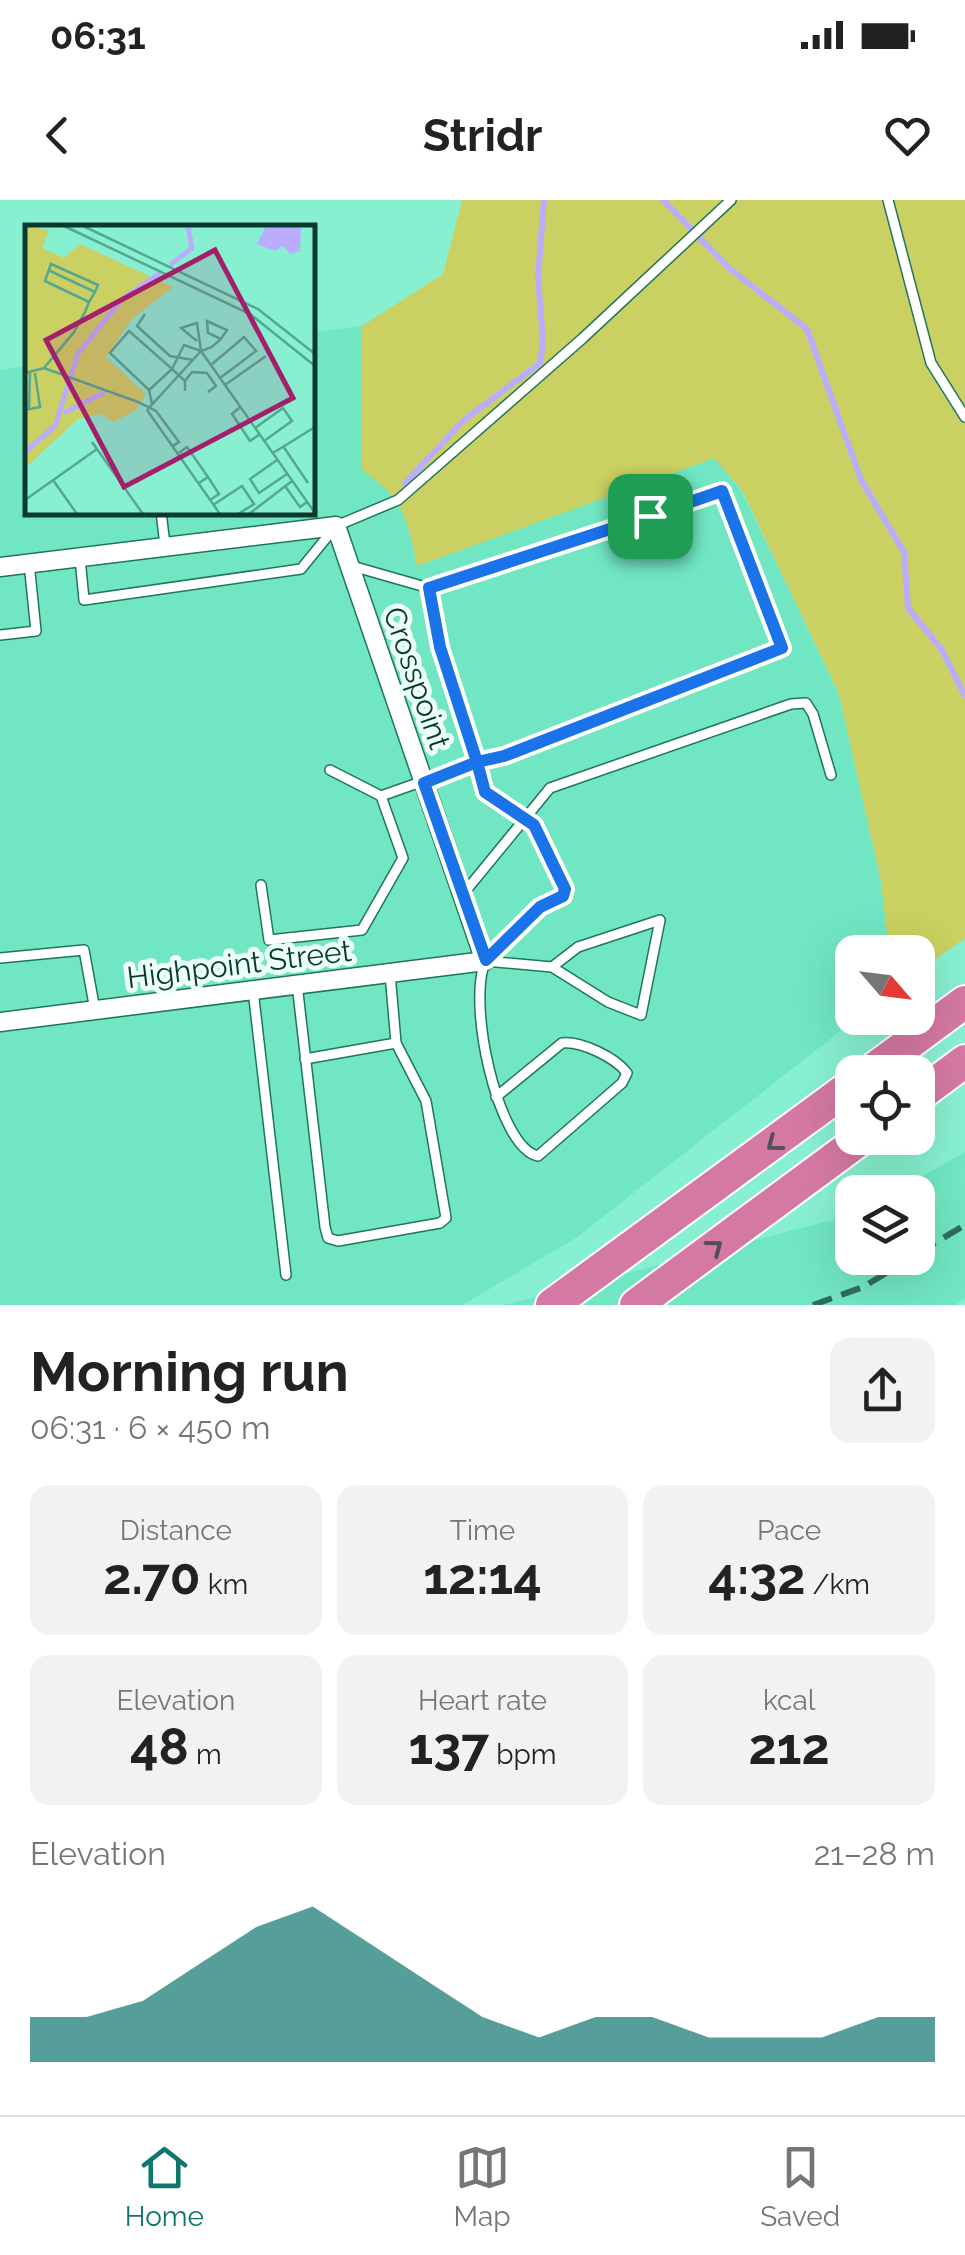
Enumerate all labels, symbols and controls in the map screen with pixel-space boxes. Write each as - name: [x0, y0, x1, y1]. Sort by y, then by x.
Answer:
- text: 06:31: [50, 13, 146, 58]
- icon: back: [30, 108, 85, 163]
- icon: heart: [880, 108, 935, 163]
- text: Stridr: [423, 109, 542, 162]
- inset map: [25, 225, 315, 515]
- pin: [608, 474, 693, 559]
- icon: arrive: [623, 489, 678, 544]
- street label: Crosspoint: [376, 602, 458, 754]
- street label: Highpoint Street: [125, 933, 353, 995]
- north arrow: [835, 935, 935, 1035]
- map controls: [835, 935, 935, 1275]
- button: locate: [835, 1055, 935, 1155]
- one-way arrow: [767, 1132, 785, 1149]
- button: layers: [835, 1175, 935, 1275]
- one-way arrow: [704, 1241, 722, 1258]
- button: share: [830, 1338, 935, 1443]
- text: Morning run: [30, 1339, 349, 1404]
- text: 06:31 · 6 × 450 m: [30, 1409, 270, 1446]
- text: Distance: [120, 1514, 232, 1547]
- text: Time: [450, 1514, 515, 1547]
- text: Pace: [757, 1514, 821, 1547]
- text: 2.70: [103, 1547, 201, 1606]
- text: 12:14: [423, 1547, 542, 1606]
- text: 4:32: [708, 1547, 805, 1606]
- text: km: [201, 1568, 248, 1601]
- text: /km: [805, 1568, 870, 1601]
- text: Elevation: [116, 1684, 235, 1717]
- text: Heart rate: [418, 1684, 547, 1717]
- text: kcal: [763, 1684, 815, 1717]
- text: 48: [130, 1717, 189, 1776]
- text: 137: [408, 1717, 489, 1776]
- text: 212: [749, 1717, 830, 1776]
- text: m: [189, 1738, 222, 1771]
- text: bpm: [489, 1738, 557, 1771]
- text: Elevation: [30, 1835, 166, 1872]
- text: 21–28 m: [814, 1835, 935, 1872]
- tab: Home: [125, 2140, 204, 2233]
- tab: Map: [454, 2140, 511, 2233]
- tab: Saved: [760, 2140, 840, 2233]

